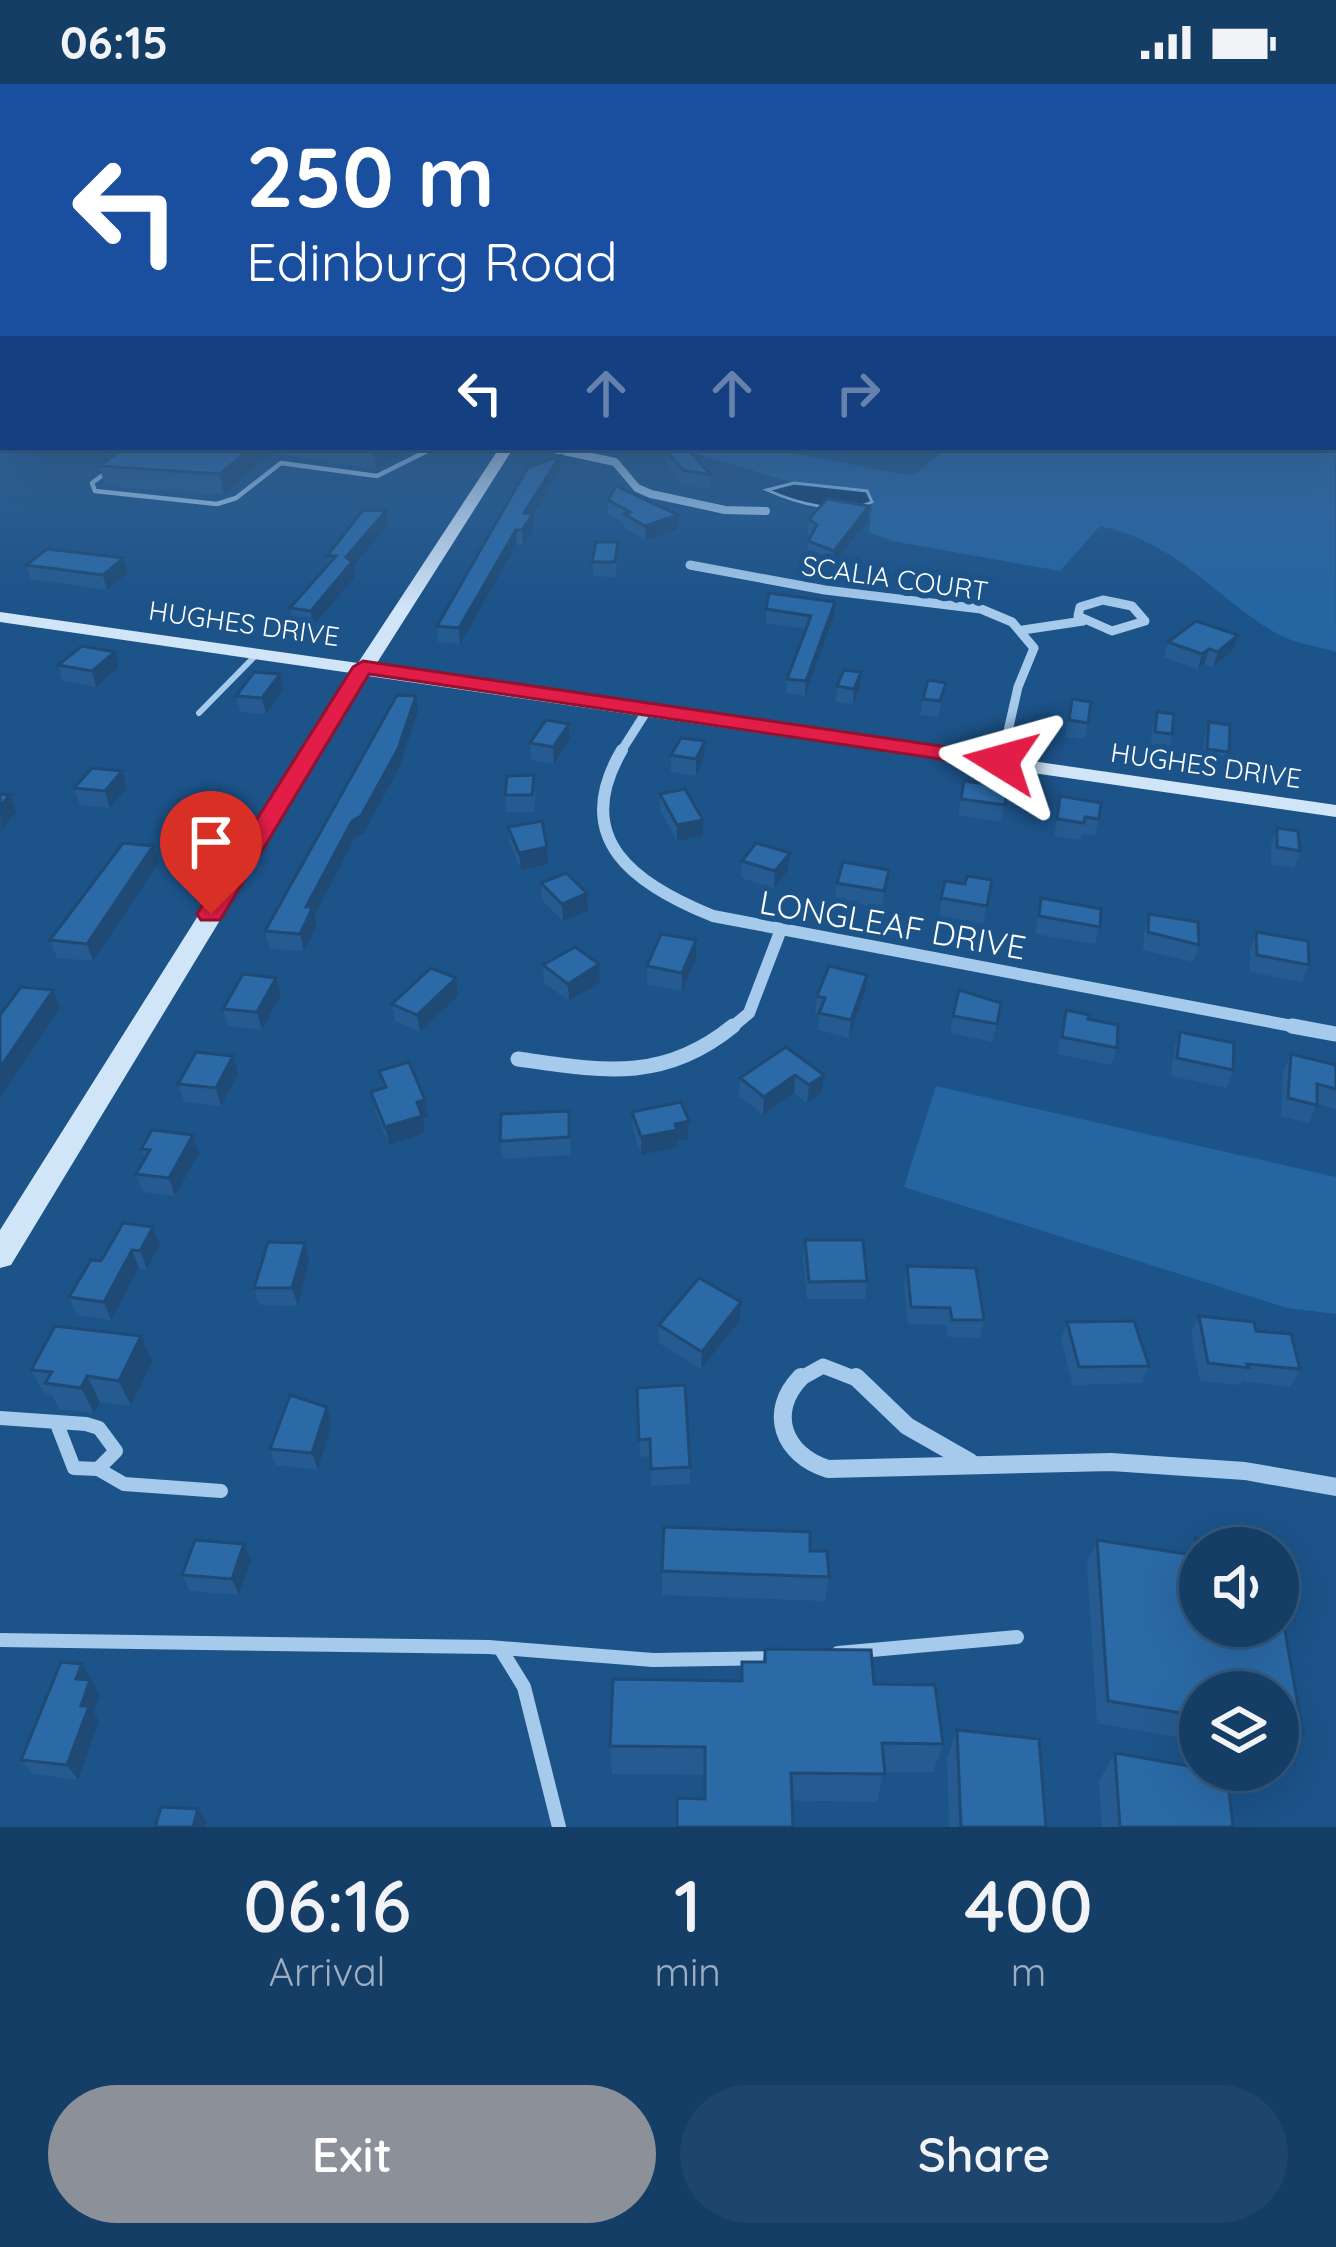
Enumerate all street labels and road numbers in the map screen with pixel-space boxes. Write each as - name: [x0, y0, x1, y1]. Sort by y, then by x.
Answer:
- street label: SCALIA COURT: [800, 548, 990, 608]
- street label: HUGHES DRIVE: [146, 593, 342, 653]
- street label: HUGHES DRIVE: [1108, 735, 1304, 795]
- street label: LONGLEAF DRIVE: [757, 880, 1029, 968]

